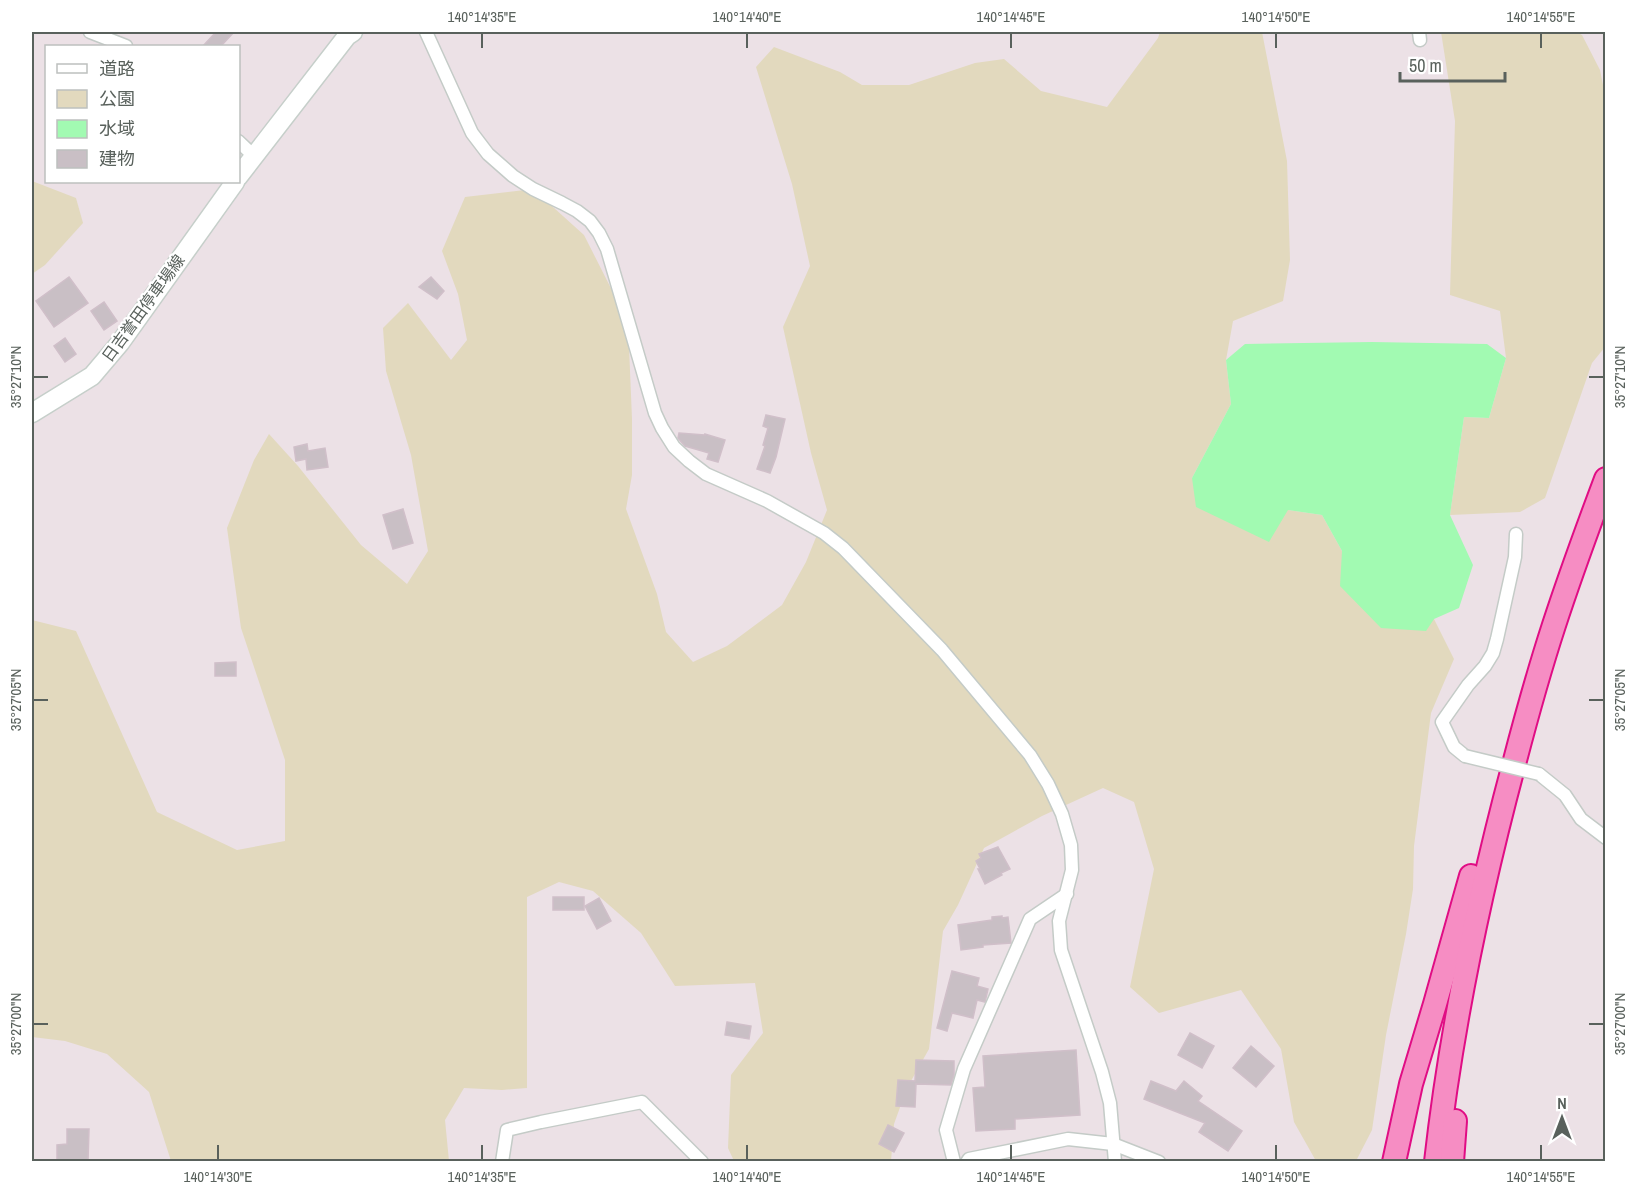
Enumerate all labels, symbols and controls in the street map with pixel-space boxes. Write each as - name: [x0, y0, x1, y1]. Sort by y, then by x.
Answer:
- text: 140°14'35"E: [448, 6, 516, 27]
- text: 140°14'40"E: [713, 6, 781, 27]
- text: 140°14'45"E: [977, 6, 1045, 27]
- text: 140°14'50"E: [1242, 6, 1310, 27]
- text: 140°14'55"E: [1507, 6, 1575, 27]
- legend: [45, 45, 240, 183]
- scale bar: [1400, 45, 1505, 83]
- text: 50 m: [1409, 53, 1442, 78]
- text: 道路: [99, 56, 135, 81]
- text: 公園: [99, 86, 135, 111]
- text: 水域: [99, 116, 135, 141]
- text: 建物: [99, 146, 135, 171]
- street label: 日吉誉田停車場線: [96, 250, 190, 366]
- text: 35°27'10"N: [5, 346, 26, 408]
- text: 35°27'10"N: [1609, 346, 1630, 408]
- text: 35°27'05"N: [5, 669, 26, 731]
- text: 35°27'05"N: [1609, 669, 1630, 731]
- text: 35°27'00"N: [5, 993, 26, 1055]
- text: 35°27'00"N: [1609, 993, 1630, 1055]
- north arrow: [1532, 1088, 1592, 1148]
- text: N: [1557, 1092, 1567, 1114]
- text: 140°14'30"E: [184, 1166, 252, 1187]
- text: 140°14'35"E: [448, 1166, 516, 1187]
- text: 140°14'40"E: [713, 1166, 781, 1187]
- text: 140°14'45"E: [977, 1166, 1045, 1187]
- text: 140°14'50"E: [1242, 1166, 1310, 1187]
- text: 140°14'55"E: [1507, 1166, 1575, 1187]

